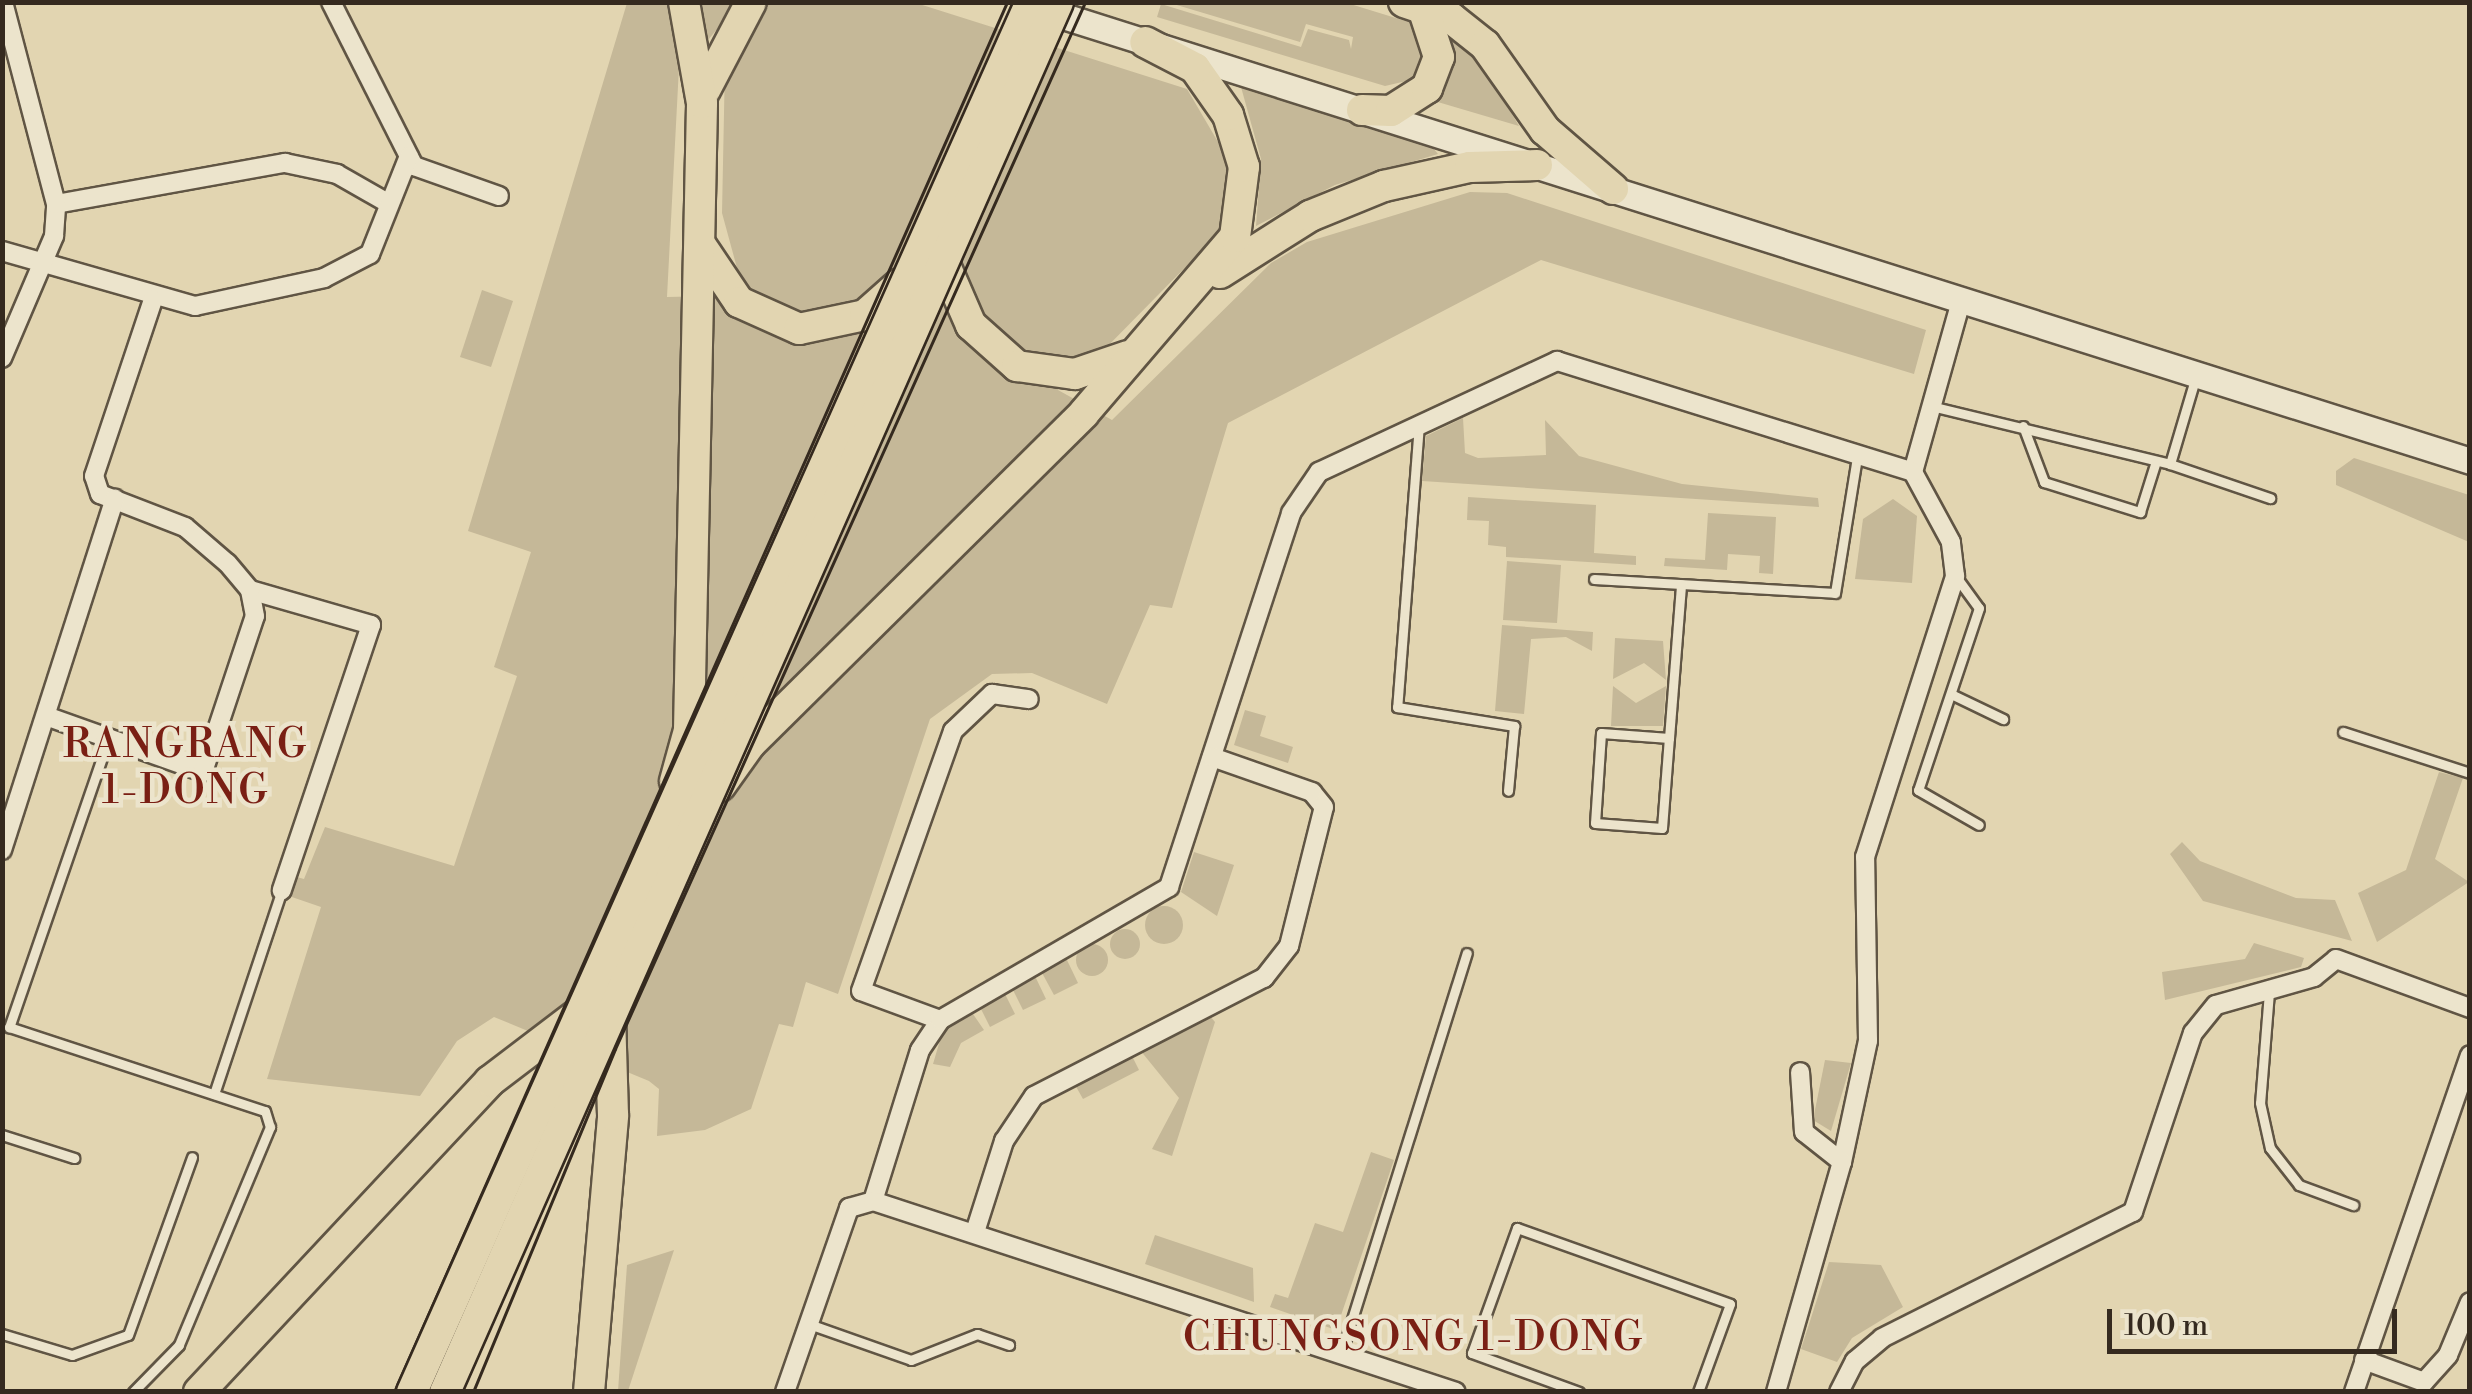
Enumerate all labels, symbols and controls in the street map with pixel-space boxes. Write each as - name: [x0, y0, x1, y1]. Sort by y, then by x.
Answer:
- district label: RANGRANG 1-DONG: [63, 721, 309, 815]
- scale bar: [2112, 1289, 2402, 1351]
- text: 100 m: [2124, 1307, 2208, 1345]
- district label: CHUNGSONG 1-DONG: [1183, 1314, 1645, 1362]

